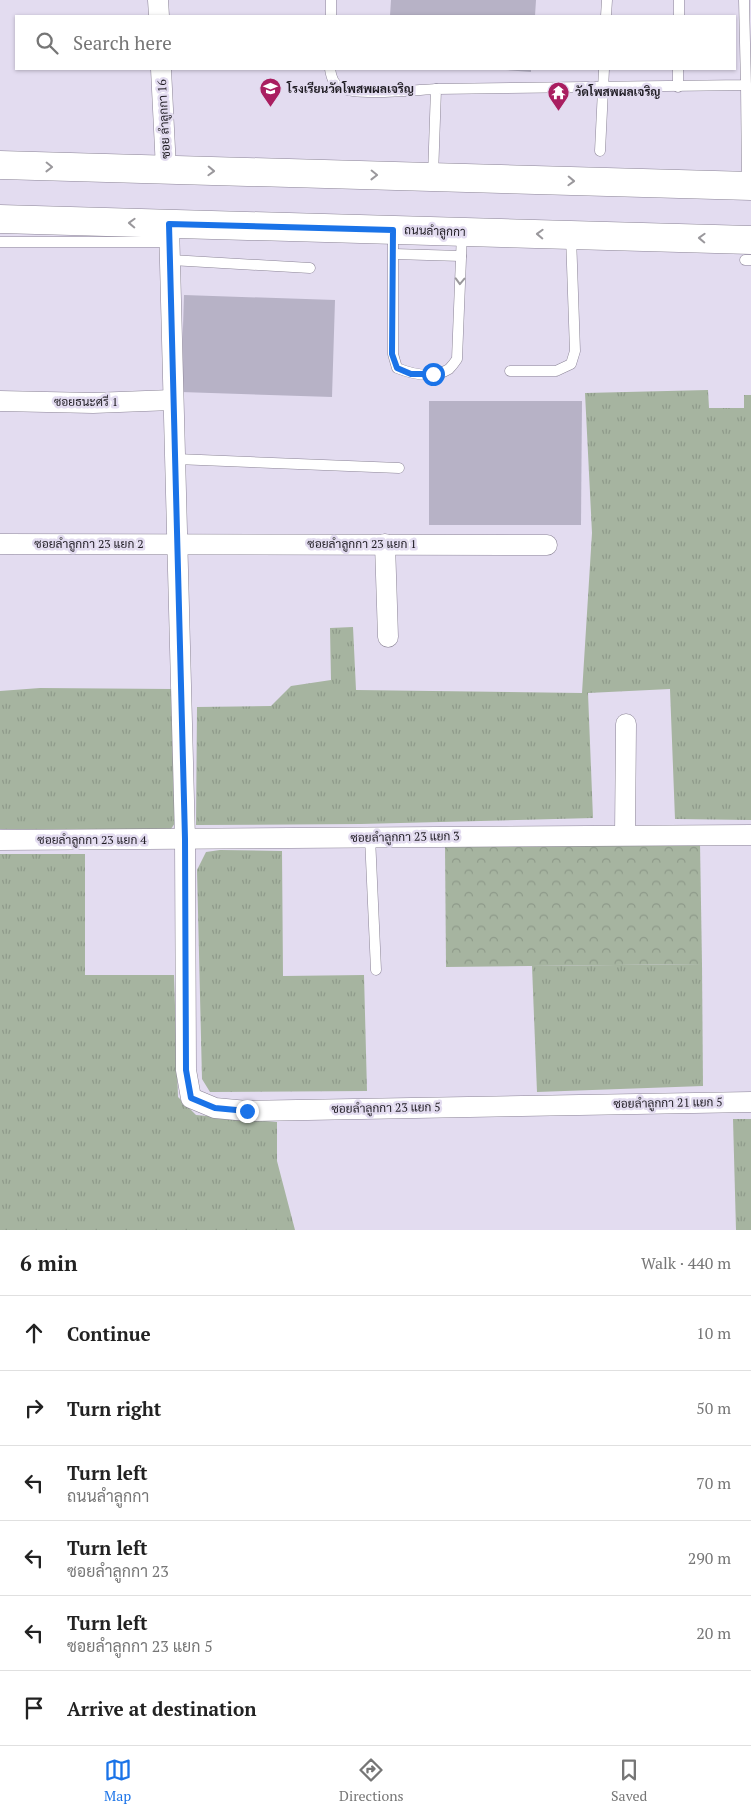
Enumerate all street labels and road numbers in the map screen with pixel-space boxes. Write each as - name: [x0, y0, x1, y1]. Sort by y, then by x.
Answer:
- street label: ซอย ลำลูกกา 16: [154, 78, 174, 159]
- street label: ถนนลำลูกกา: [404, 222, 466, 240]
- street label: ซอยธนะศรี 1: [54, 394, 118, 409]
- street label: ซอยลำลูกกา 23 แยก 2: [34, 536, 144, 552]
- street label: ซอยลำลูกกา 23 แยก 1: [307, 536, 417, 552]
- street label: ซอยลำลูกกา 23 แยก 3: [350, 828, 460, 846]
- street label: ซอยลำลูกกา 23 แยก 4: [37, 832, 147, 848]
- street label: ซอยลำลูกกา 21 แยก 5: [613, 1094, 723, 1112]
- street label: ซอยลำลูกกา 23 แยก 5: [331, 1099, 441, 1117]

